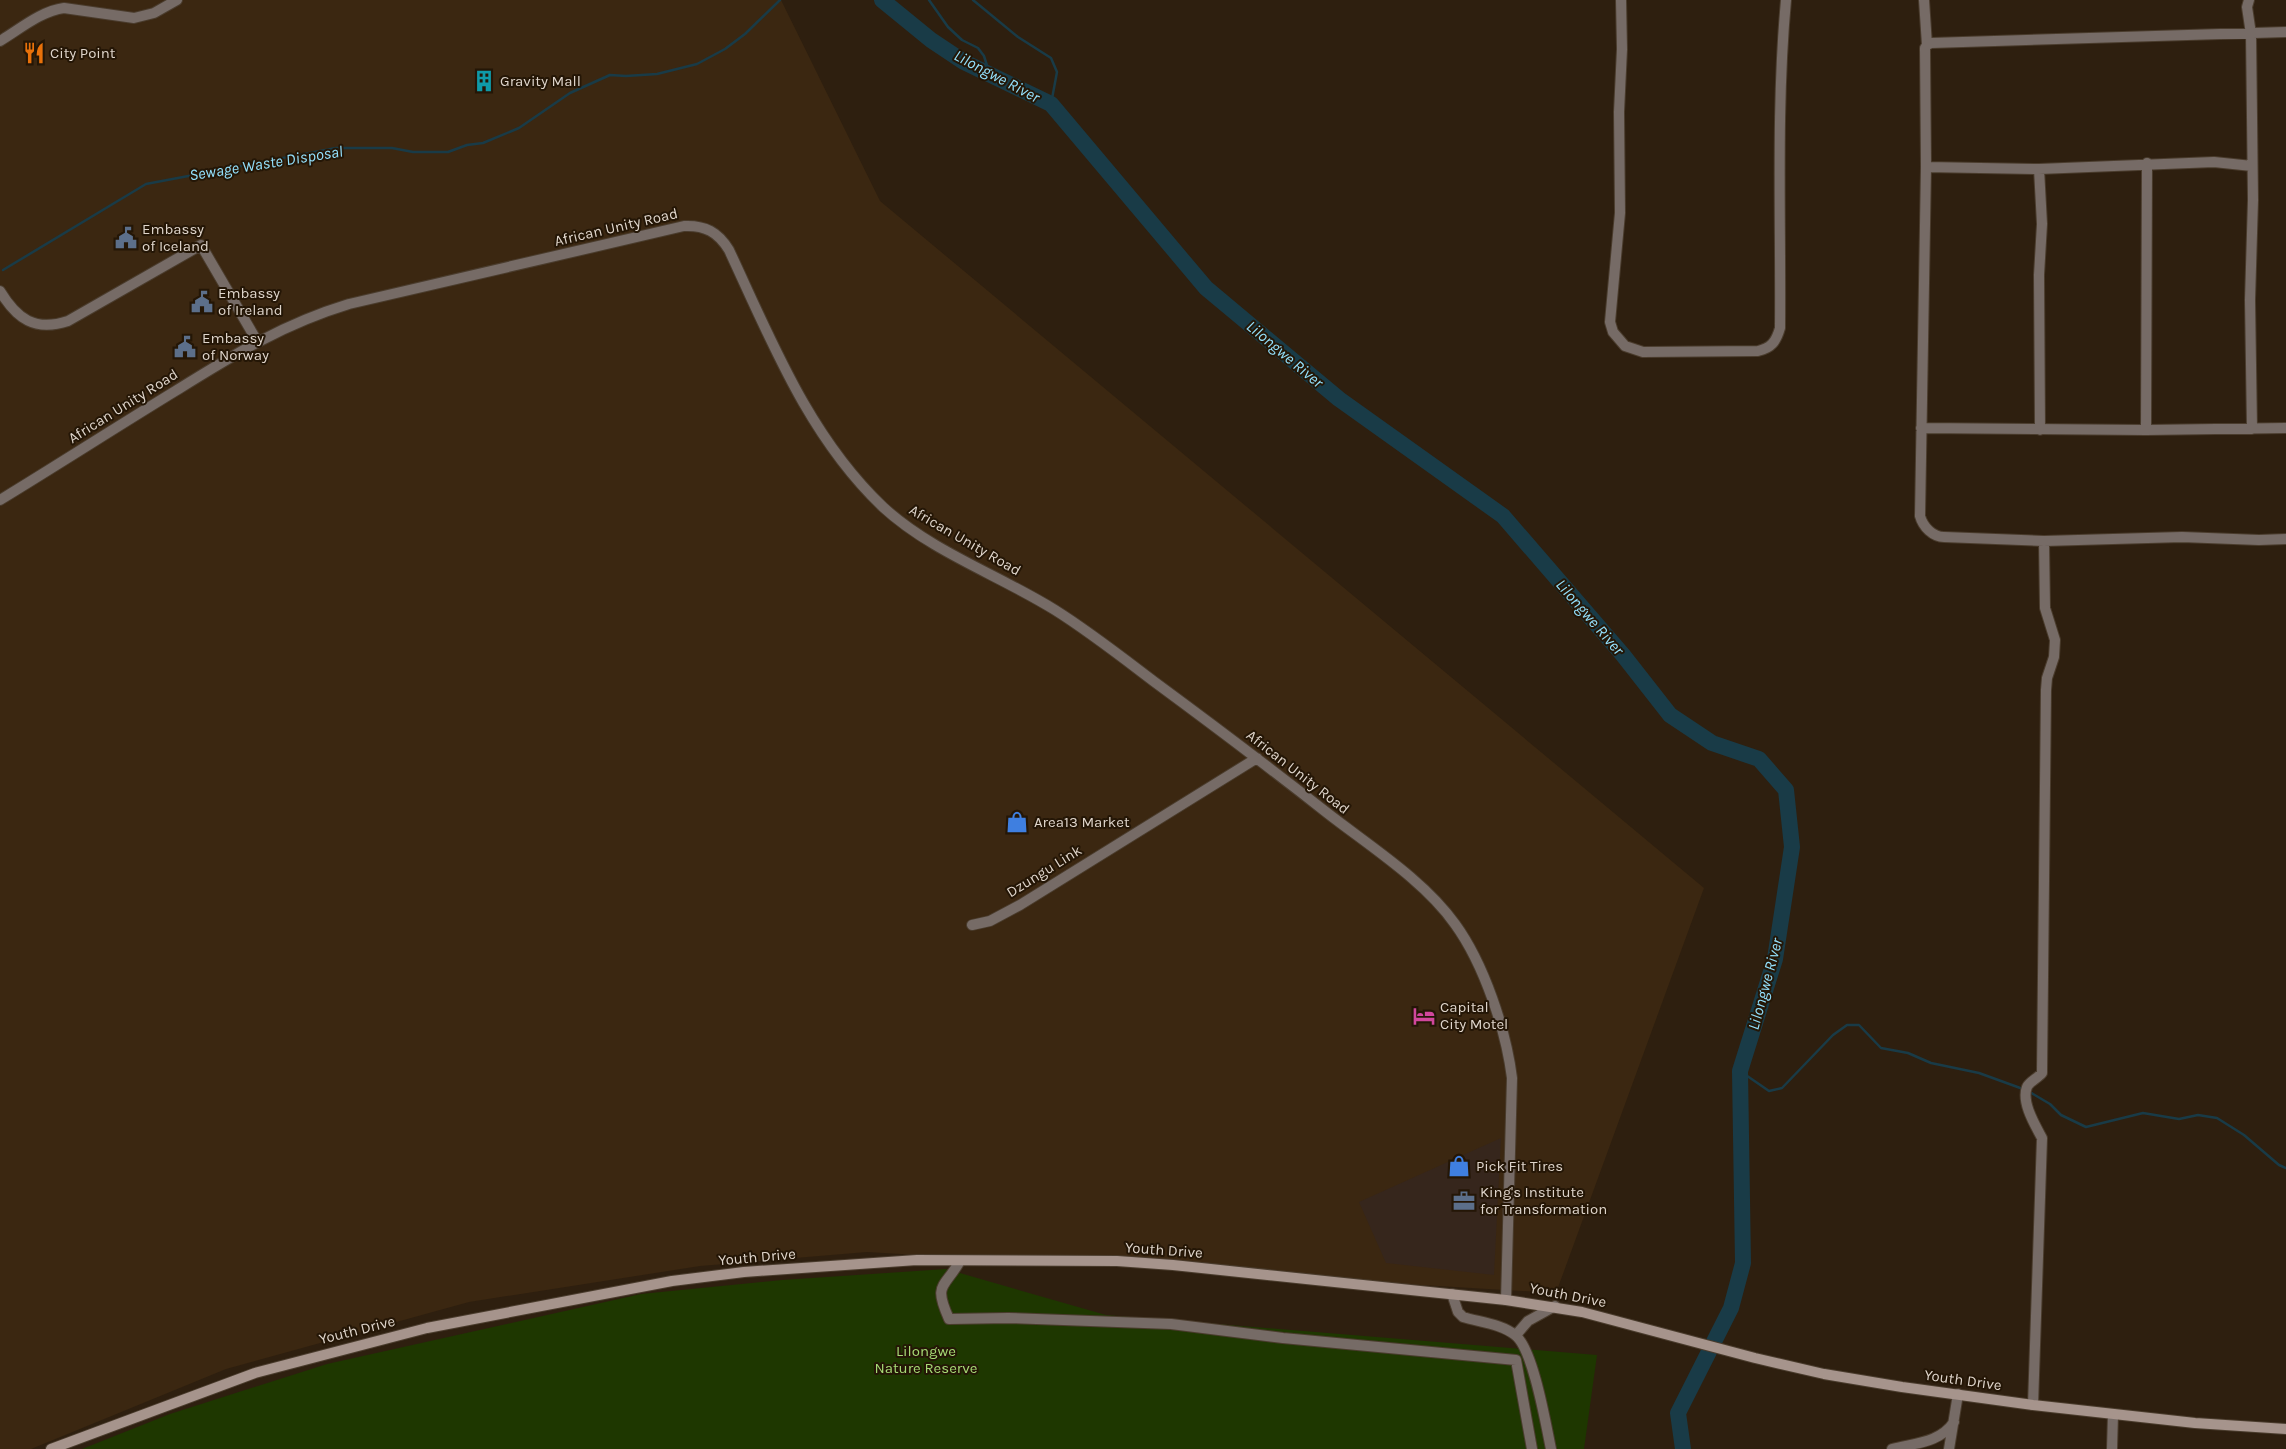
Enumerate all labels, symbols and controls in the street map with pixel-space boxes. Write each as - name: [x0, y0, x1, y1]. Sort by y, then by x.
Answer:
- restaurant icon: City Point: [21, 40, 47, 66]
- place label: City Point: [50, 44, 116, 62]
- water label: Lilongwe River: [951, 45, 1044, 107]
- building icon: Gravity Mall: [471, 68, 497, 94]
- place label: Gravity Mall: [500, 72, 581, 90]
- water label: Sewage Waste Disposal: [188, 141, 344, 185]
- street label: African Unity Road: [553, 204, 679, 250]
- place label: Embassy of Iceland: [142, 220, 209, 255]
- public building icon: Embassy of Iceland: [113, 225, 139, 251]
- place label: Embassy of Ireland: [218, 284, 283, 319]
- public building icon: Embassy of Ireland: [189, 289, 215, 315]
- water label: Lilongwe River: [1243, 316, 1328, 392]
- place label: Embassy of Norway: [202, 329, 269, 364]
- public building icon: Embassy of Norway: [172, 334, 198, 360]
- street label: African Unity Road: [65, 365, 181, 447]
- street label: African Unity Road: [906, 501, 1024, 579]
- water label: Lilongwe River: [1552, 575, 1628, 659]
- street label: African Unity Road: [1243, 726, 1353, 818]
- shop icon: Area13 Market: [1004, 809, 1030, 835]
- place label: Area13 Market: [1034, 813, 1130, 831]
- street label: Dzungu Link: [1003, 841, 1085, 901]
- water label: Lilongwe River: [1744, 936, 1787, 1032]
- place label: Capital City Motel: [1440, 998, 1508, 1033]
- hotel icon: Capital City Motel: [1411, 1003, 1437, 1029]
- shop icon: Pick Fit Tires: [1446, 1153, 1472, 1179]
- place label: Pick Fit Tires: [1476, 1157, 1563, 1175]
- place label: King's Institute for Transformation: [1480, 1183, 1607, 1218]
- office icon: King's Institute for Transformation: [1451, 1188, 1477, 1214]
- street label: Youth Drive: [1125, 1238, 1203, 1262]
- street label: Youth Drive: [717, 1245, 797, 1269]
- street label: Youth Drive: [1528, 1279, 1608, 1311]
- street label: Youth Drive: [317, 1312, 397, 1348]
- park label: Lilongwe Nature Reserve: [874, 1342, 978, 1377]
- street label: Youth Drive: [1923, 1366, 2003, 1394]

